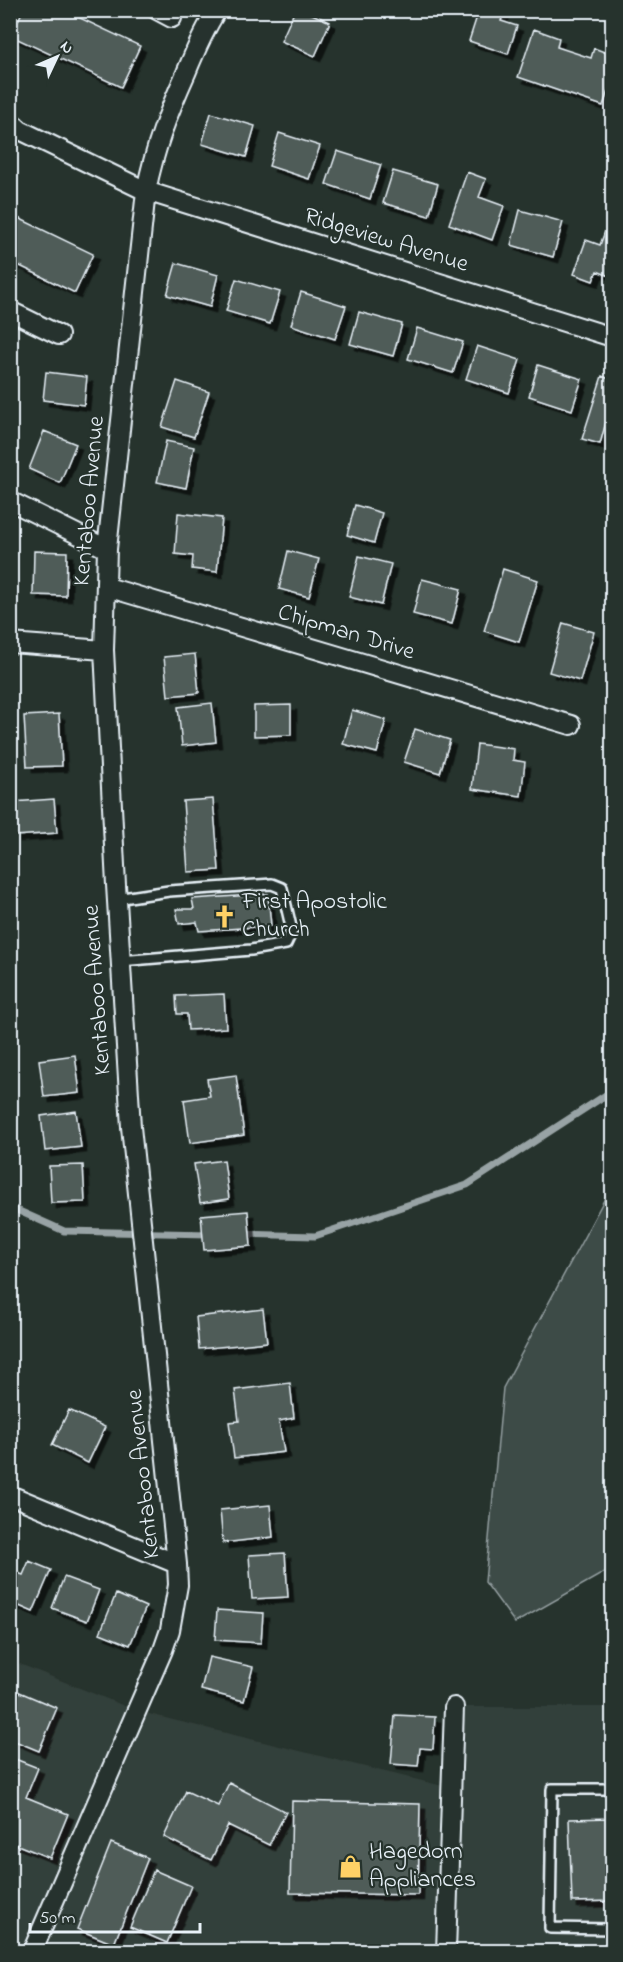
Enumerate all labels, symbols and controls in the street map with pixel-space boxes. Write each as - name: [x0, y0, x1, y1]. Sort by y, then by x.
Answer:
- north arrow: [27, 27, 87, 87]
- text: N: [54, 36, 79, 60]
- street label: Ridgeview Avenue: [299, 199, 473, 283]
- street label: Kentaboo Avenue: [65, 414, 115, 588]
- street label: Chipman Drive: [273, 596, 419, 670]
- place label: First Apostolic Church: [241, 885, 387, 948]
- street label: Kentaboo Avenue: [75, 903, 121, 1076]
- church icon: First Apostolic Church: [211, 903, 237, 929]
- street label: Kentaboo Avenue: [118, 1387, 170, 1561]
- place label: Hagedorn Appliances: [369, 1835, 476, 1898]
- shop icon: Hagedorn Appliances: [338, 1853, 364, 1879]
- scale bar: [30, 1896, 200, 1934]
- text: 50 m: [39, 1906, 76, 1932]

